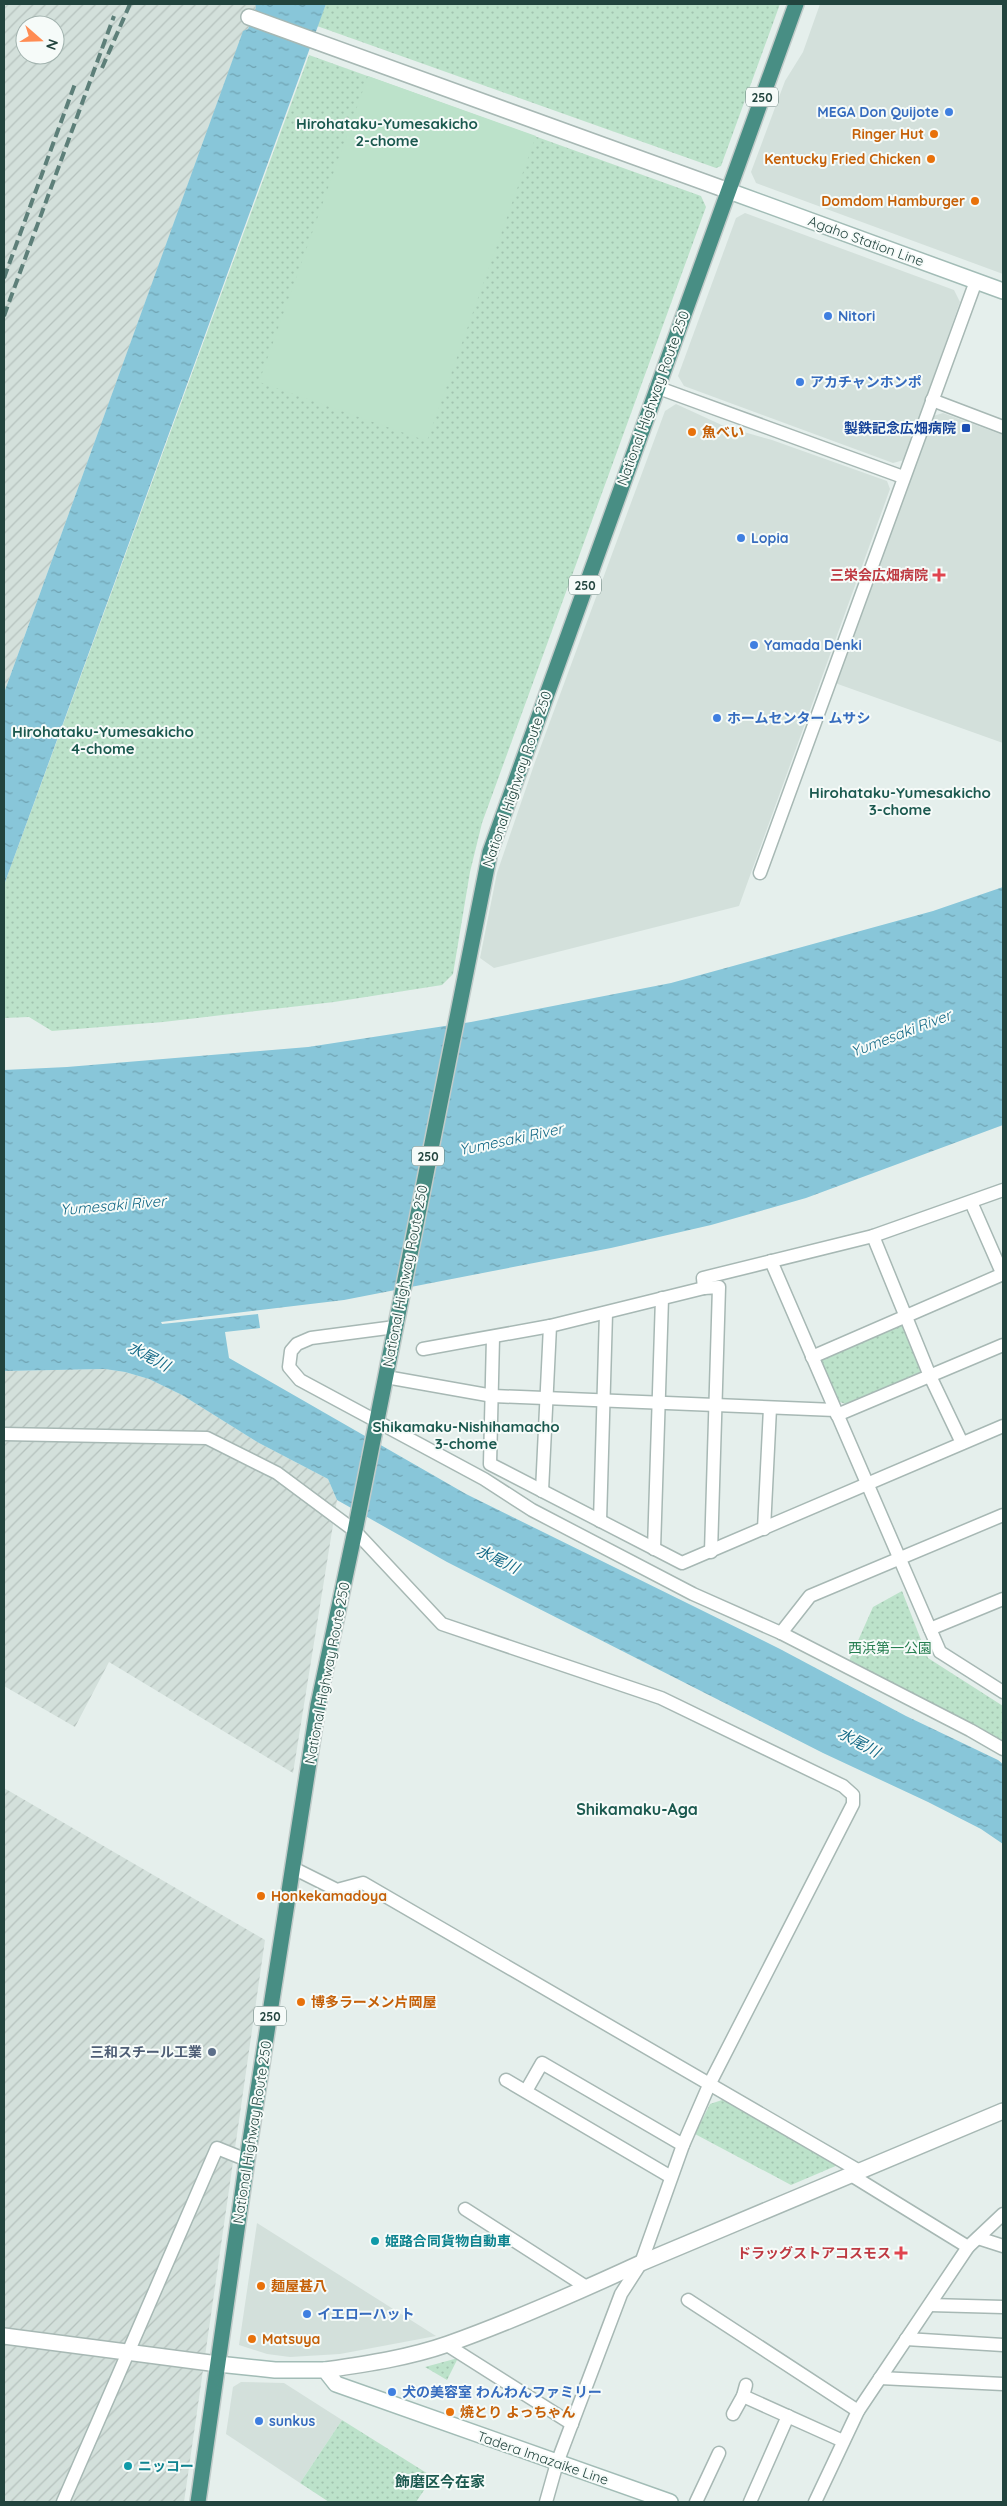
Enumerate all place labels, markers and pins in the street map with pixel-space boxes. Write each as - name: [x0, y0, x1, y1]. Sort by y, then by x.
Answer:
- place label: MEGA Don Quijote: [817, 103, 939, 121]
- marker: MEGA Don Quijote: [943, 106, 955, 118]
- place label: Ringer Hut: [852, 125, 924, 143]
- marker: Ringer Hut: [928, 128, 940, 140]
- place label: Kentucky Fried Chicken: [764, 150, 921, 168]
- marker: Kentucky Fried Chicken: [925, 153, 937, 165]
- place label: Domdom Hamburger: [821, 192, 965, 210]
- marker: Domdom Hamburger: [969, 195, 981, 207]
- place label: Nitori: [838, 307, 875, 325]
- marker: Nitori: [822, 310, 834, 322]
- place label: アカチャンホンポ: [810, 373, 922, 391]
- marker: アカチャンホンポ: [794, 376, 806, 388]
- place label: 製鉄記念広畑病院: [844, 419, 956, 437]
- marker: 製鉄記念広畑病院: [960, 422, 972, 434]
- place label: 魚べい: [702, 423, 744, 441]
- marker: 魚べい: [686, 426, 698, 438]
- place label: Lopia: [751, 529, 789, 547]
- marker: Lopia: [735, 532, 747, 544]
- place label: 三栄会広畑病院: [830, 566, 928, 584]
- marker: 三栄会広畑病院: [932, 568, 946, 582]
- place label: Yamada Denki: [764, 636, 862, 654]
- marker: Yamada Denki: [748, 639, 760, 651]
- place label: ホームセンター ムサシ: [727, 709, 871, 727]
- marker: ホームセンター ムサシ: [711, 712, 723, 724]
- place label: Honkekamadoya: [271, 1887, 387, 1905]
- marker: Honkekamadoya: [255, 1890, 267, 1902]
- place label: 博多ラーメン片岡屋: [311, 1993, 436, 2011]
- marker: 博多ラーメン片岡屋: [295, 1996, 307, 2008]
- place label: 三和スチール工業: [90, 2043, 202, 2061]
- marker: 三和スチール工業: [206, 2046, 218, 2058]
- place label: 姫路合同貨物自動車: [385, 2232, 511, 2250]
- marker: 姫路合同貨物自動車: [369, 2235, 381, 2247]
- place label: ドラッグストアコスモス: [737, 2244, 891, 2262]
- marker: ドラッグストアコスモス: [895, 2247, 907, 2259]
- place label: 麺屋甚八: [271, 2277, 327, 2295]
- marker: 麺屋甚八: [255, 2280, 267, 2292]
- place label: イエローハット: [317, 2305, 415, 2323]
- marker: イエローハット: [301, 2308, 313, 2320]
- place label: Matsuya: [262, 2330, 320, 2348]
- marker: Matsuya: [246, 2333, 258, 2345]
- place label: 犬の美容室 わんわんファミリー: [402, 2383, 602, 2401]
- marker: 犬の美容室 わんわんファミリー: [386, 2386, 398, 2398]
- place label: 焼とり よっちゃん: [460, 2403, 576, 2421]
- marker: 焼とり よっちゃん: [444, 2406, 456, 2418]
- place label: sunkus: [269, 2412, 315, 2430]
- marker: sunkus: [253, 2415, 265, 2427]
- place label: ニッコー: [138, 2457, 194, 2475]
- marker: ニッコー: [122, 2460, 134, 2472]

